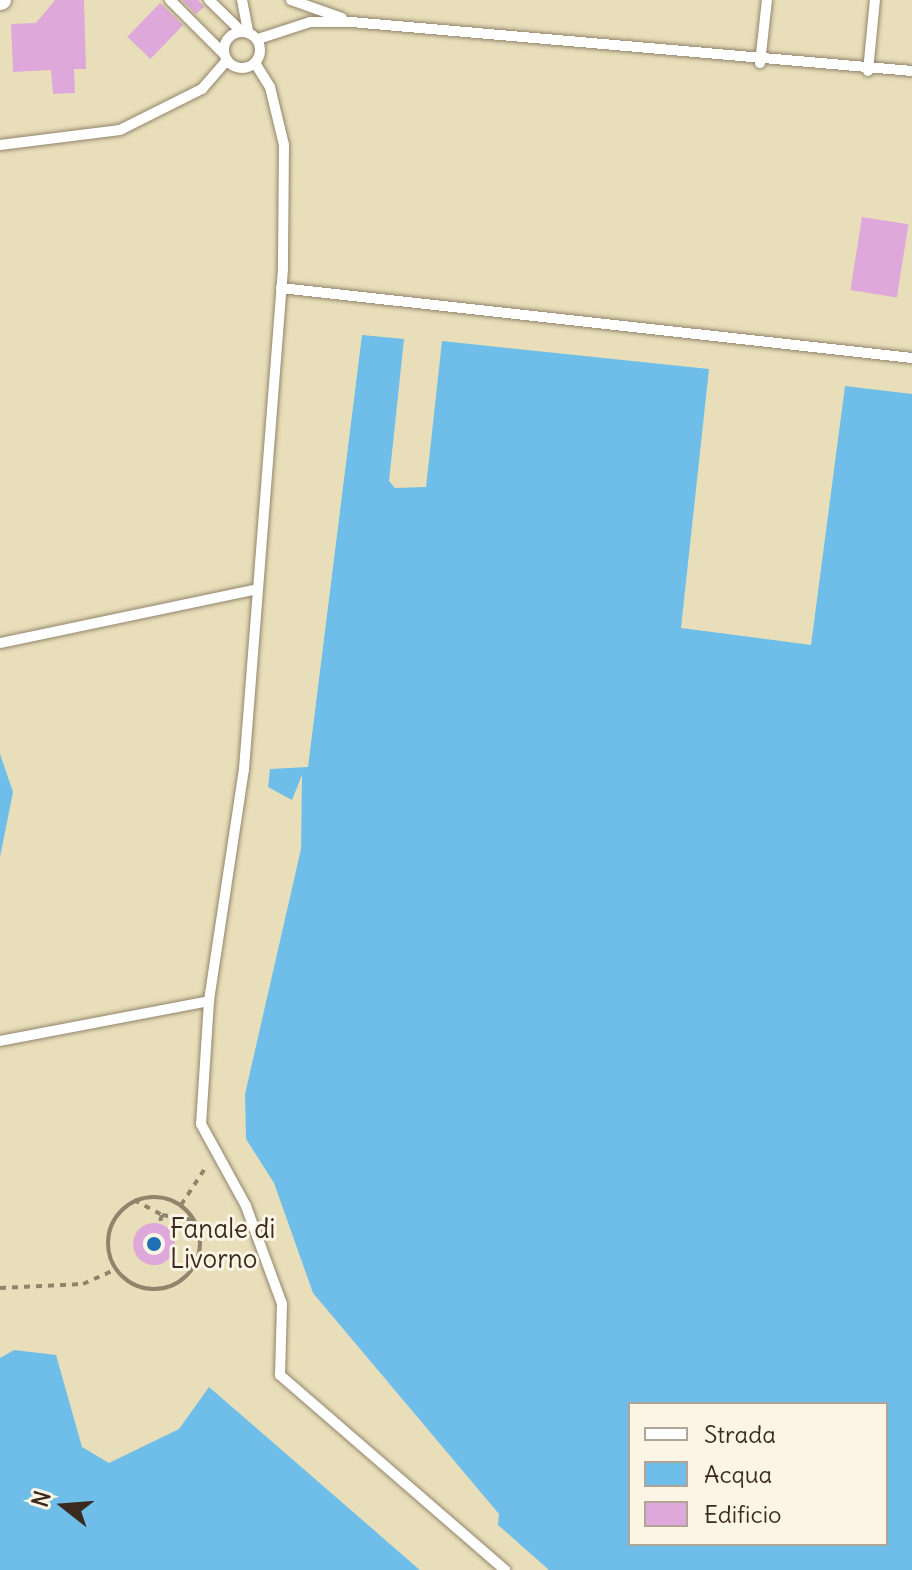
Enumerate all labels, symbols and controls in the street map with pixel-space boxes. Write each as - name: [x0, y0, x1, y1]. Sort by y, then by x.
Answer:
- place label: Fanale di Livorno: [170, 1213, 275, 1274]
- marker: Fanale di Livorno: [145, 1235, 163, 1253]
- legend: [628, 1402, 888, 1546]
- text: Strada: [704, 1419, 776, 1449]
- text: Acqua: [704, 1459, 772, 1489]
- north arrow: [24, 1466, 104, 1546]
- text: N: [25, 1488, 57, 1510]
- text: Edificio: [704, 1499, 782, 1529]

